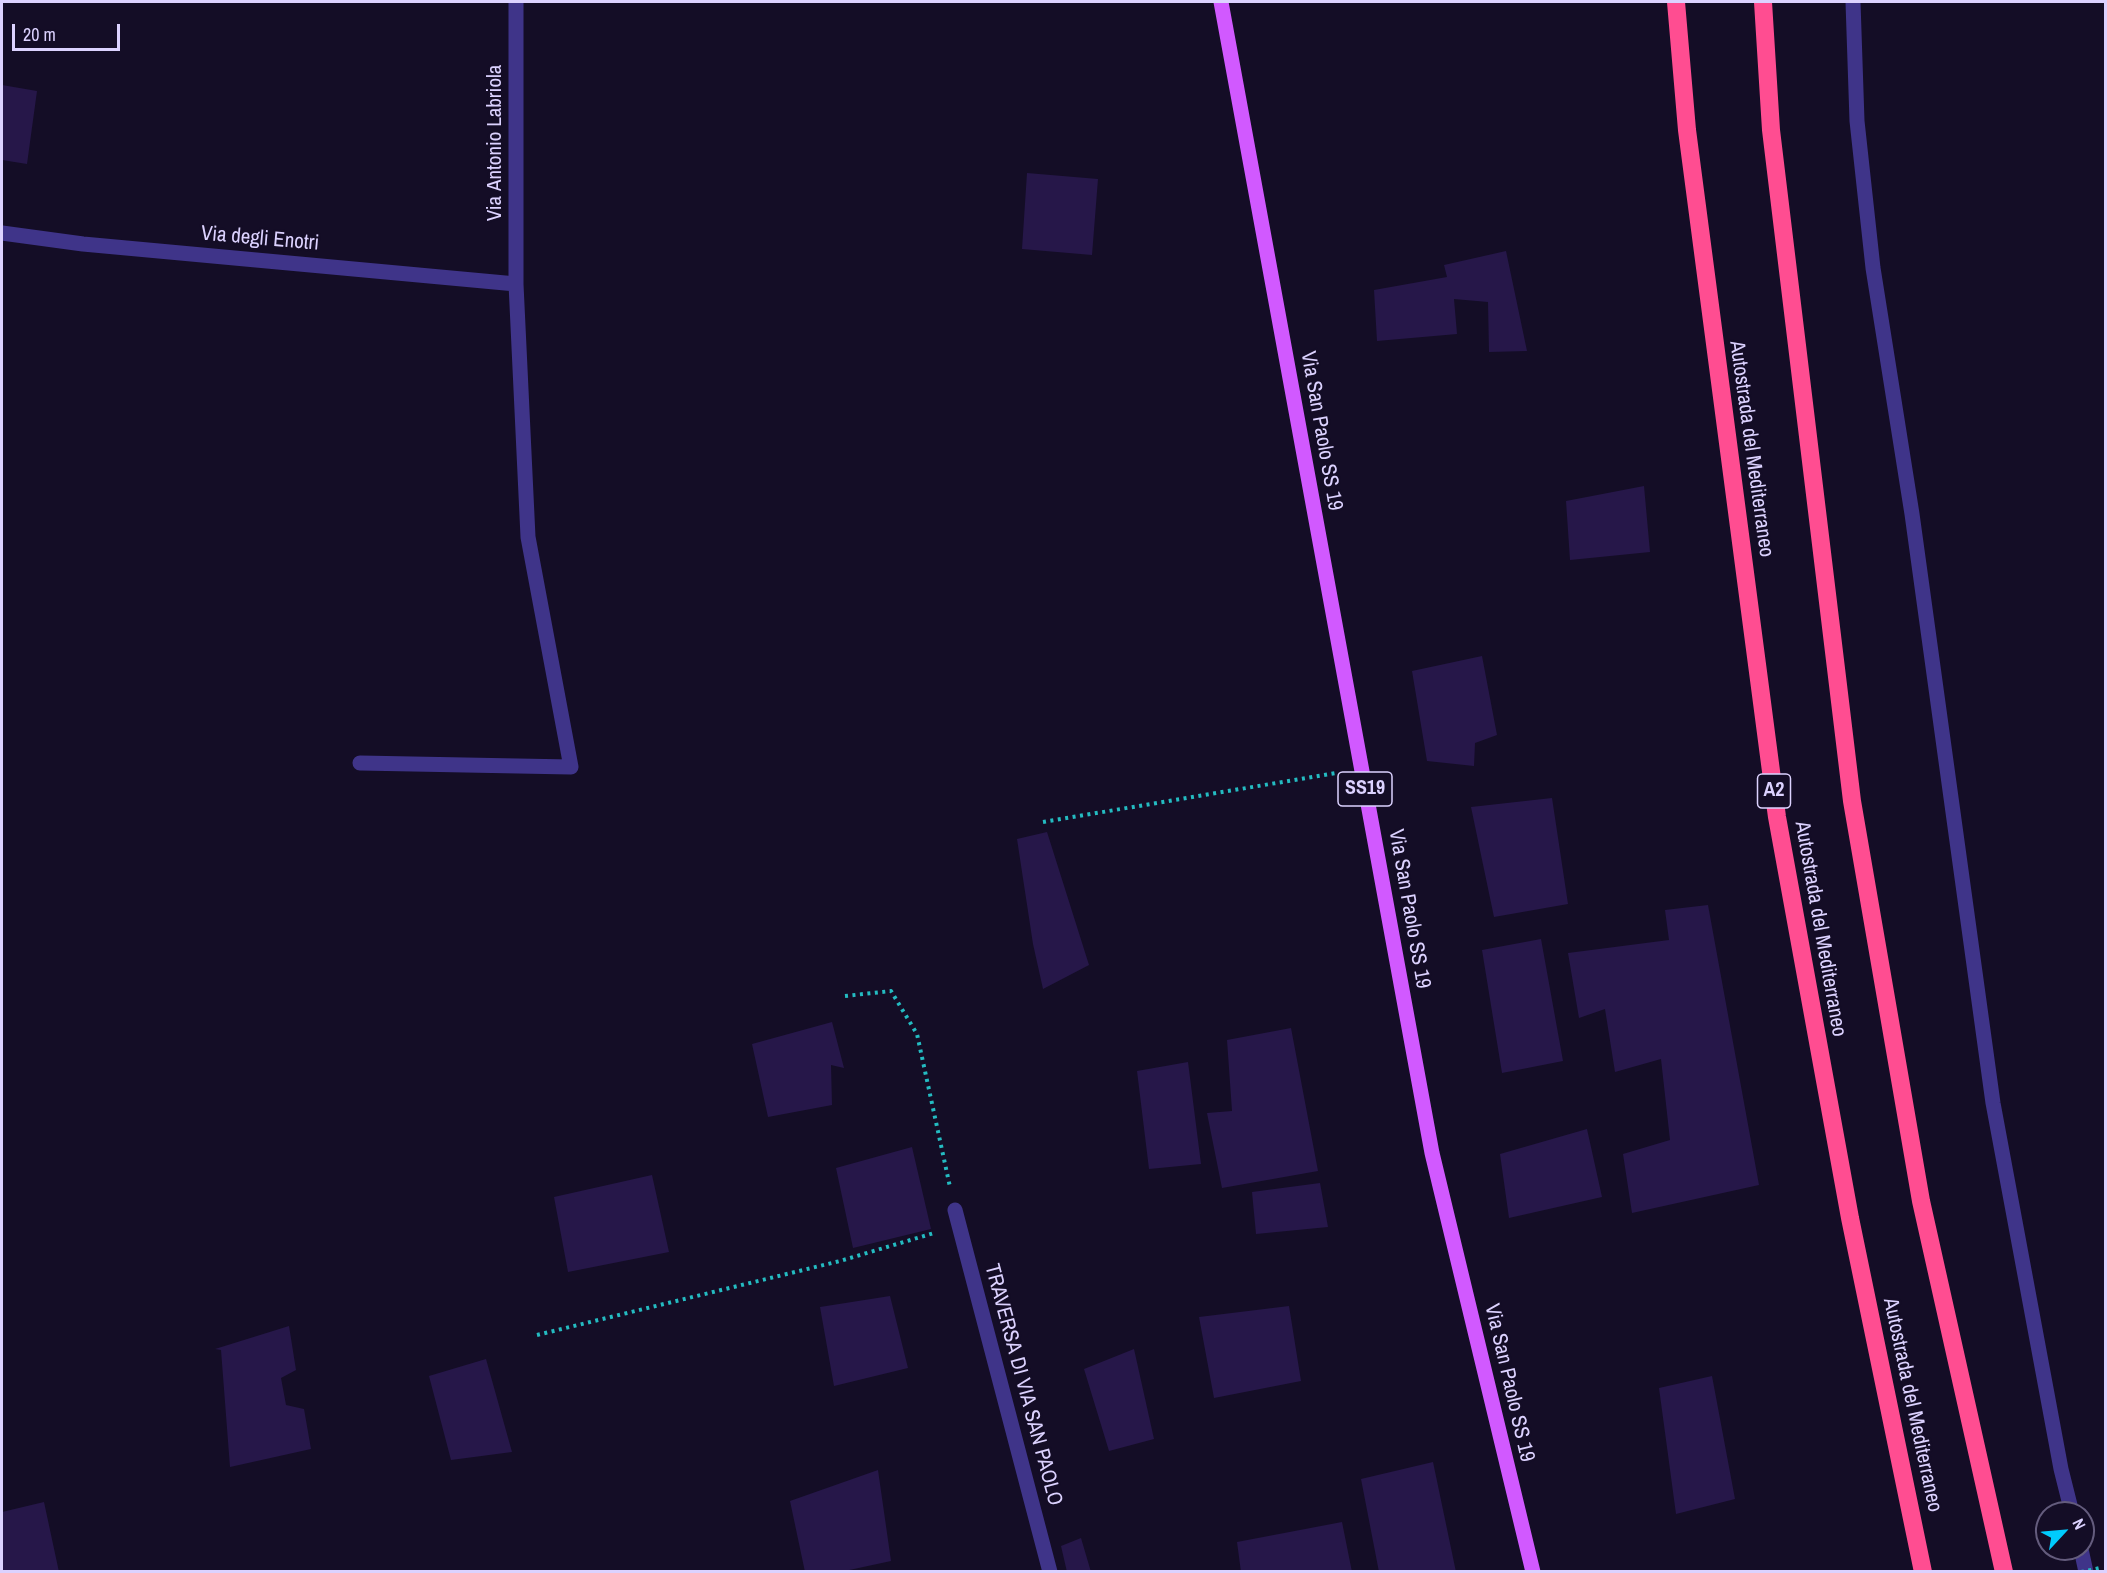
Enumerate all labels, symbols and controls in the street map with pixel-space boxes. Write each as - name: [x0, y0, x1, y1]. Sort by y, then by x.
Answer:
- scale bar: [15, 12, 123, 50]
- text: 20 m: [23, 22, 56, 47]
- street label: Via Antonio Labriola: [482, 65, 508, 221]
- street label: Via degli Enotri: [200, 221, 320, 257]
- street label: Autostrada del Mediterraneo: [1723, 339, 1779, 559]
- street label: Via San Paolo SS 19: [1295, 349, 1347, 513]
- road number: SS19: [1338, 772, 1392, 806]
- road number: A2: [1758, 774, 1790, 808]
- street label: Autostrada del Mediterraneo: [1789, 819, 1851, 1039]
- street label: Via San Paolo SS 19: [1383, 827, 1435, 991]
- street label: TRAVERSA DI VIA SAN PAOLO: [979, 1261, 1067, 1509]
- street label: Autostrada del Mediterraneo: [1877, 1296, 1947, 1514]
- street label: Via San Paolo SS 19: [1479, 1301, 1539, 1465]
- north arrow: [2035, 1501, 2095, 1561]
- text: N: [2067, 1515, 2091, 1533]

